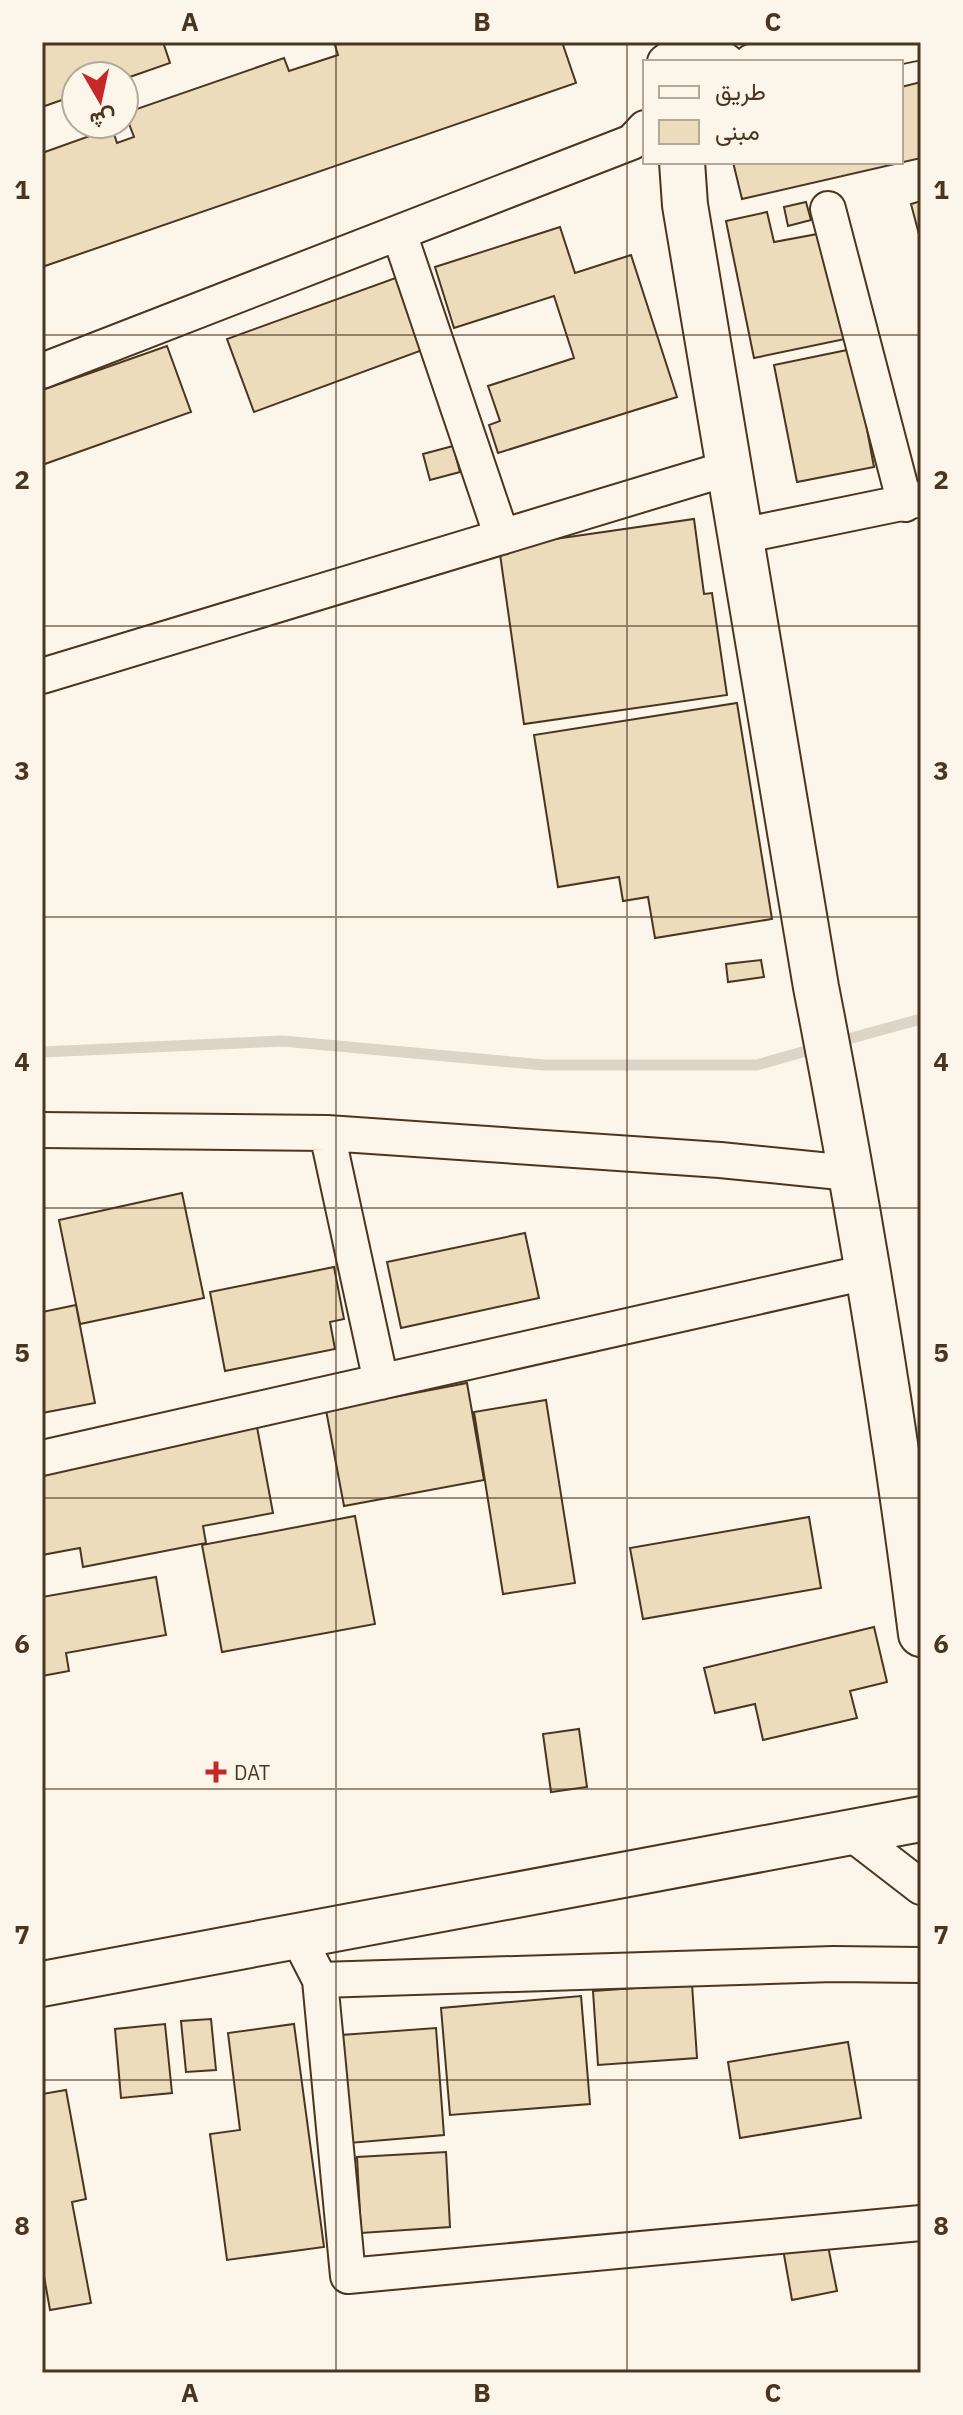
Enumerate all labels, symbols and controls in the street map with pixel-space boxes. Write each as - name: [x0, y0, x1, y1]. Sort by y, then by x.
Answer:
- text: A: [181, 4, 199, 38]
- text: B: [473, 4, 491, 38]
- text: C: [765, 4, 782, 38]
- north arrow: [60, 60, 140, 140]
- legend: [643, 60, 903, 164]
- text: طريق: [715, 75, 766, 107]
- text: ش: [88, 104, 119, 137]
- text: مبنى: [715, 115, 760, 147]
- text: 1: [14, 172, 30, 206]
- text: 1: [933, 172, 949, 206]
- text: 2: [14, 462, 30, 496]
- text: 2: [933, 462, 949, 496]
- text: 3: [14, 753, 30, 787]
- text: 3: [933, 753, 949, 787]
- text: 4: [14, 1044, 30, 1078]
- text: 4: [933, 1044, 949, 1078]
- text: 5: [14, 1335, 30, 1369]
- text: 5: [933, 1335, 949, 1369]
- text: 6: [14, 1626, 30, 1660]
- text: 6: [933, 1626, 949, 1660]
- place label: DAT: [234, 1759, 270, 1786]
- marker: DAT: [205, 1761, 227, 1783]
- text: 7: [14, 1917, 30, 1951]
- text: 7: [933, 1917, 949, 1951]
- text: 8: [14, 2208, 30, 2242]
- text: 8: [933, 2208, 949, 2242]
- text: A: [181, 2375, 199, 2409]
- text: B: [473, 2375, 491, 2409]
- text: C: [765, 2375, 782, 2409]

